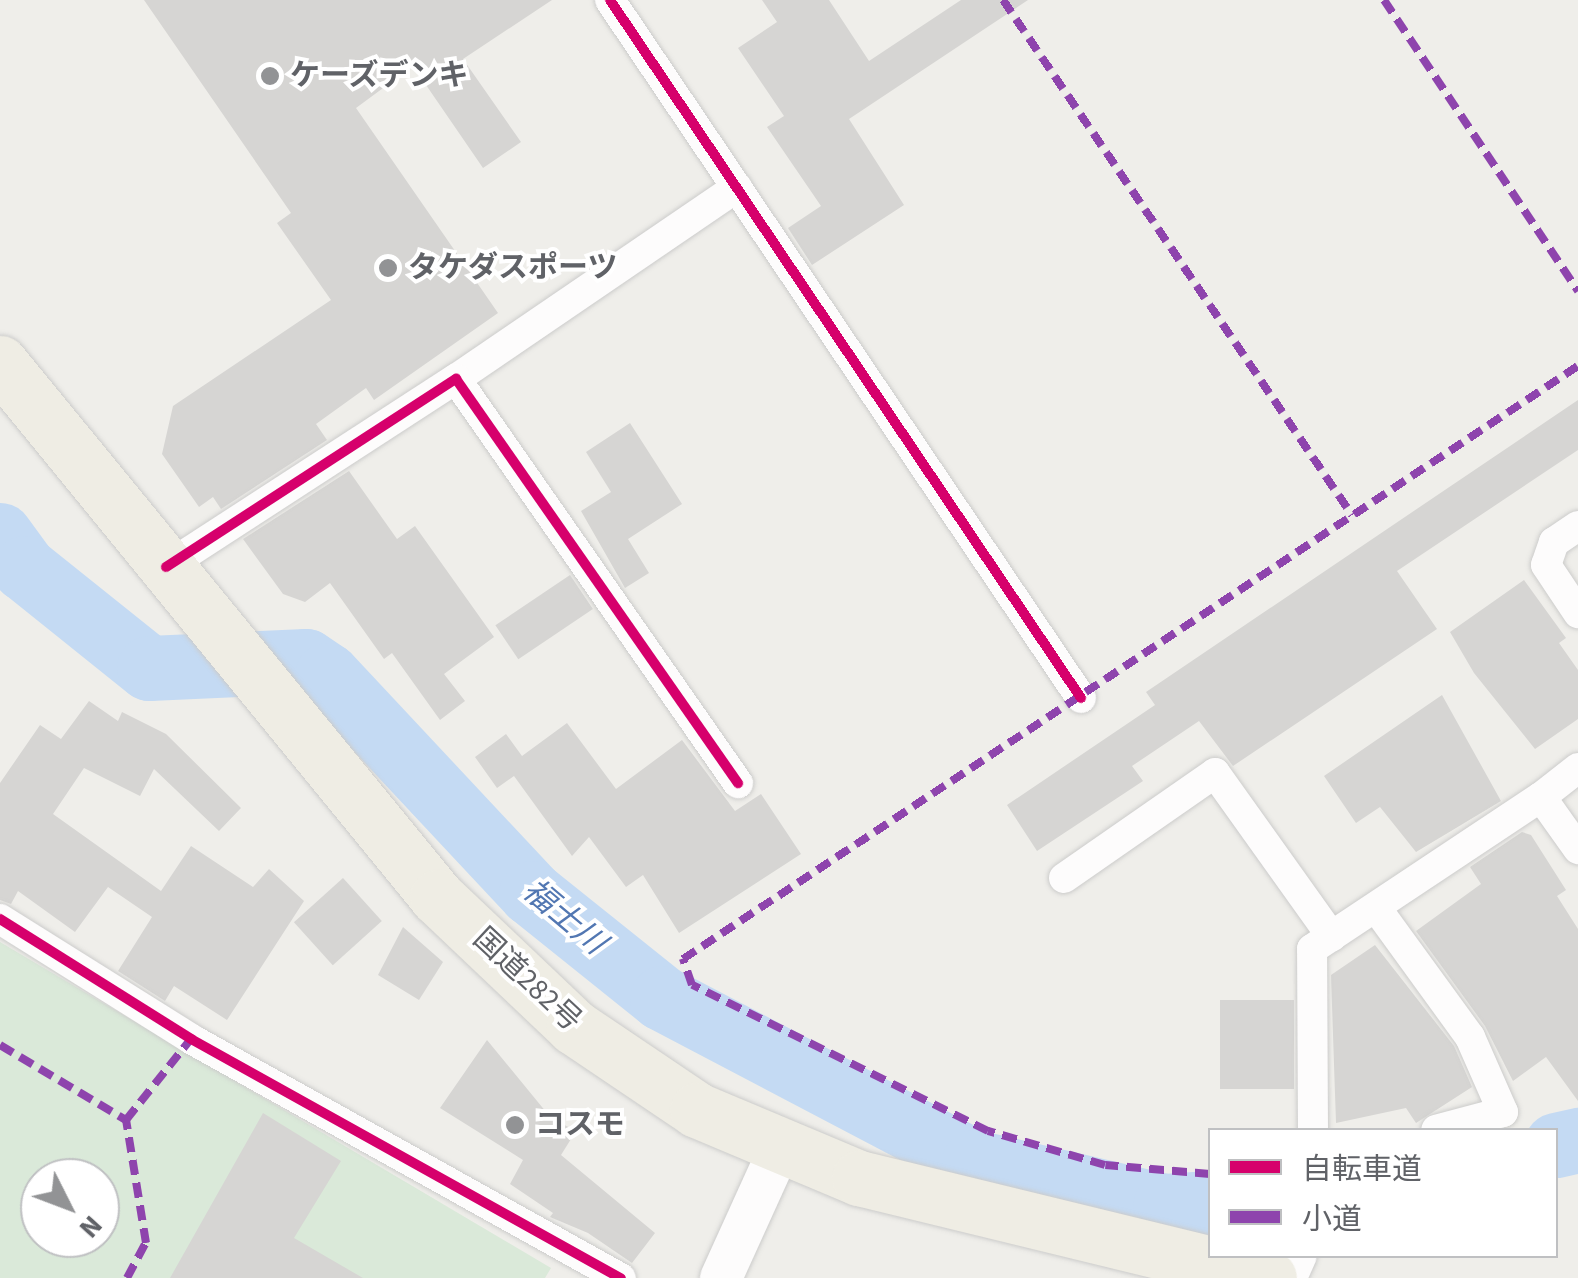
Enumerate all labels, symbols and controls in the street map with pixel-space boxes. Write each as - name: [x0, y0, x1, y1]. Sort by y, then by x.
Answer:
- place label: ケーズデンキ: [290, 58, 470, 94]
- marker: ケーズデンキ: [259, 65, 281, 87]
- place label: タケダスポーツ: [408, 250, 618, 286]
- marker: タケダスポーツ: [377, 257, 399, 279]
- water label: 福士川: [515, 871, 613, 963]
- street label: 国道282号: [465, 921, 589, 1039]
- place label: コスモ: [535, 1107, 625, 1143]
- marker: コスモ: [504, 1114, 526, 1136]
- legend: [1208, 1128, 1558, 1258]
- text: 自転車道: [1302, 1148, 1422, 1191]
- north arrow: [20, 1158, 120, 1258]
- text: 小道: [1302, 1198, 1362, 1241]
- text: N: [70, 1206, 112, 1247]

